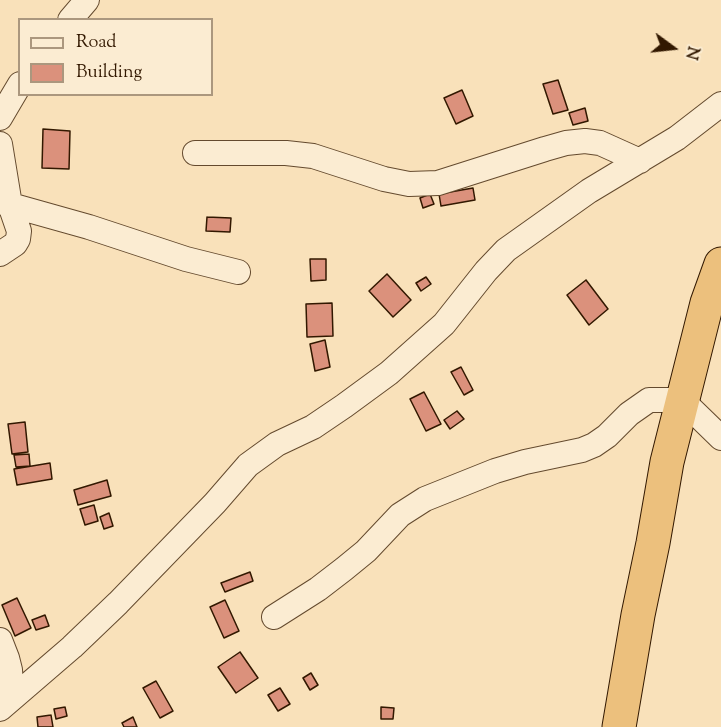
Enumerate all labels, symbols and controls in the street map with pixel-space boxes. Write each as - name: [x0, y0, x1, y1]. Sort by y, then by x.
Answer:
- legend: [18, 18, 213, 96]
- north arrow: [643, 18, 703, 78]
- text: Road: [76, 30, 116, 56]
- text: N: [678, 44, 704, 62]
- text: Building: [76, 60, 142, 86]

